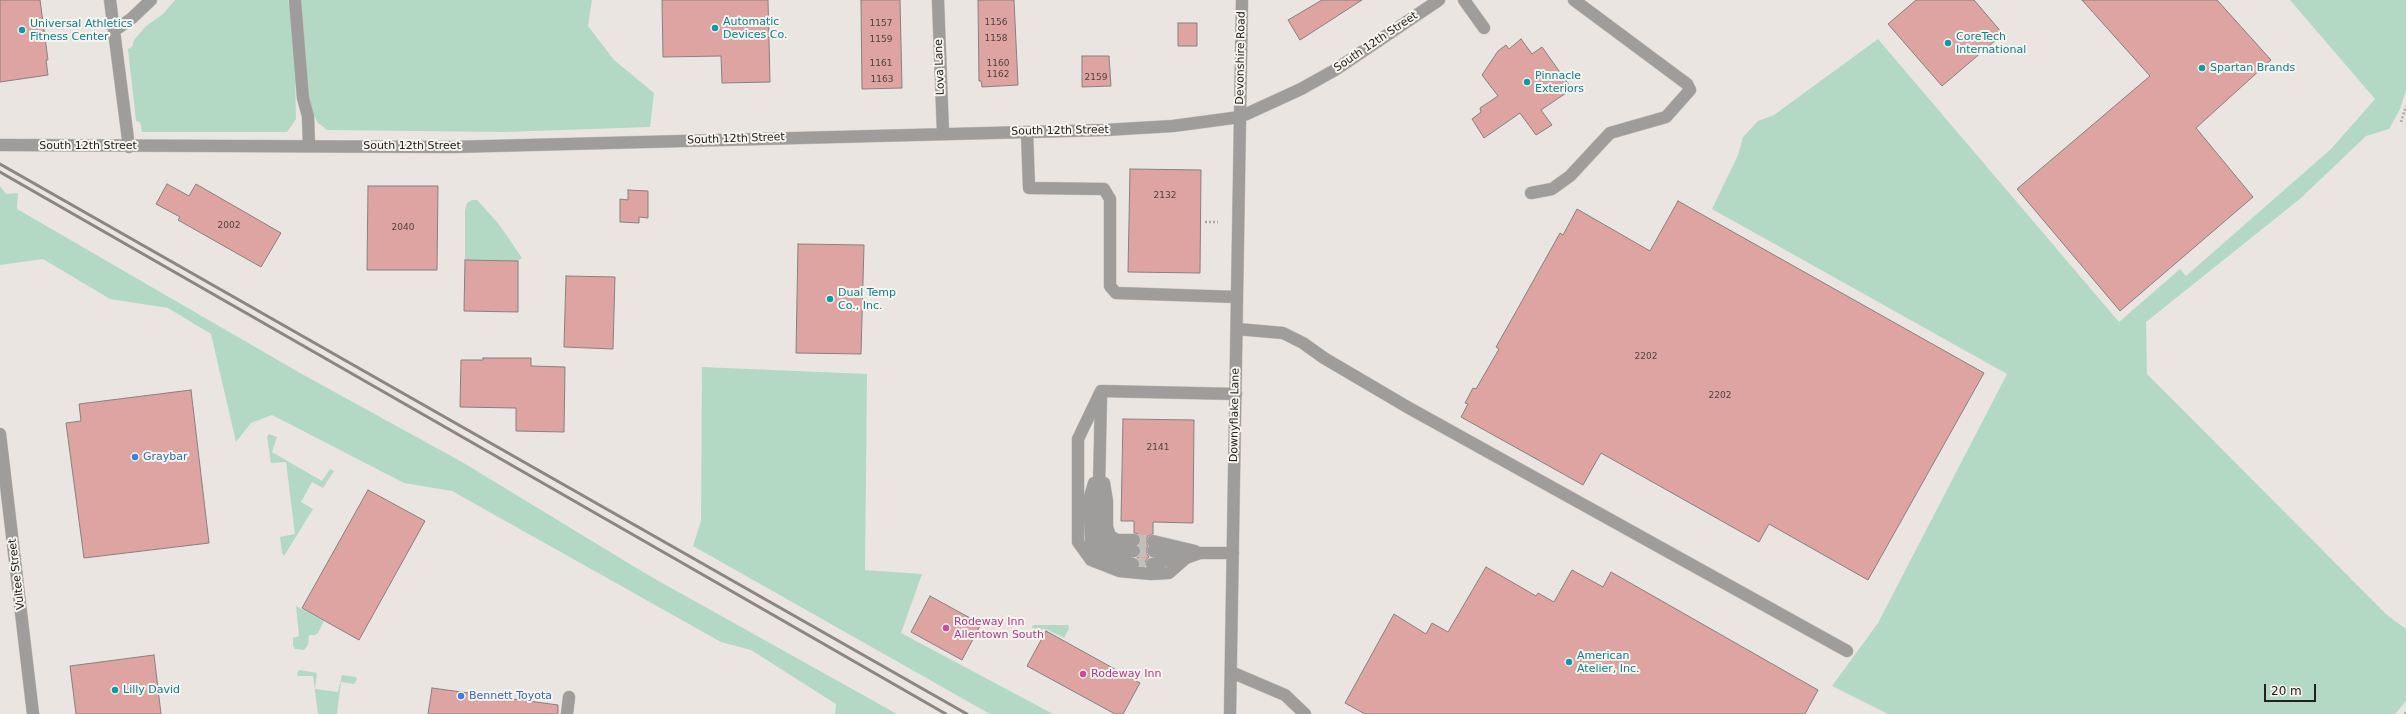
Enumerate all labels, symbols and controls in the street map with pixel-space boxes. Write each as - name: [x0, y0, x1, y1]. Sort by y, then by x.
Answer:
- street label: South 12th Street: [1332, 9, 1420, 75]
- street label: Devonshire Road: [1234, 11, 1248, 105]
- place label: Automatic Devices Co.: [723, 15, 788, 41]
- place label: Universal Athletics Fitness Center: [30, 17, 132, 43]
- house number: 1156: [985, 18, 1007, 28]
- house number: 1157: [870, 19, 892, 29]
- marker: Automatic Devices Co.: [710, 23, 720, 33]
- marker: Universal Athletics Fitness Center: [17, 25, 27, 35]
- place label: CoreTech International: [1956, 30, 2026, 56]
- house number: 1158: [985, 34, 1007, 44]
- house number: 1159: [870, 35, 892, 45]
- marker: CoreTech International: [1943, 38, 1953, 48]
- street label: Lova Lane: [932, 39, 948, 95]
- house number: 1161: [870, 59, 892, 69]
- house number: 1160: [987, 59, 1009, 69]
- place label: Spartan Brands: [2210, 61, 2295, 75]
- marker: Spartan Brands: [2197, 63, 2207, 73]
- place label: Pinnacle Exteriors: [1535, 69, 1584, 95]
- house number: 1162: [987, 70, 1009, 80]
- house number: 2159: [1085, 73, 1107, 83]
- house number: 1163: [871, 75, 893, 85]
- marker: Pinnacle Exteriors: [1522, 77, 1532, 87]
- street label: South 12th Street: [1011, 124, 1109, 138]
- street label: South 12th Street: [687, 131, 785, 147]
- street label: South 12th Street: [39, 139, 137, 153]
- street label: South 12th Street: [363, 139, 461, 153]
- house number: 2132: [1154, 191, 1176, 201]
- house number: 2002: [218, 221, 240, 231]
- house number: 2040: [392, 223, 414, 233]
- place label: Dual Temp Co., Inc.: [838, 286, 896, 312]
- marker: Dual Temp Co., Inc.: [825, 294, 835, 304]
- house number: 2202: [1635, 352, 1657, 362]
- street label: Downyflake Lane: [1228, 368, 1242, 462]
- house number: 2202: [1709, 391, 1731, 401]
- house number: 2141: [1147, 443, 1169, 453]
- place label: Graybar: [143, 450, 188, 464]
- marker: Graybar: [130, 452, 140, 462]
- street label: Vultee Street: [6, 538, 28, 610]
- place label: Rodeway Inn Allentown South: [954, 615, 1044, 641]
- marker: Rodeway Inn Allentown South: [941, 623, 951, 633]
- place label: American Atelier, Inc.: [1577, 649, 1640, 675]
- marker: American Atelier, Inc.: [1564, 657, 1574, 667]
- place label: Rodeway Inn: [1091, 667, 1162, 681]
- marker: Rodeway Inn: [1078, 669, 1088, 679]
- scale bar: [2266, 676, 2318, 702]
- place label: Lilly David: [123, 683, 180, 697]
- text: 20 m: [2271, 684, 2302, 698]
- marker: Lilly David: [110, 685, 120, 695]
- place label: Bennett Toyota: [469, 689, 552, 703]
- marker: Bennett Toyota: [456, 691, 466, 701]

